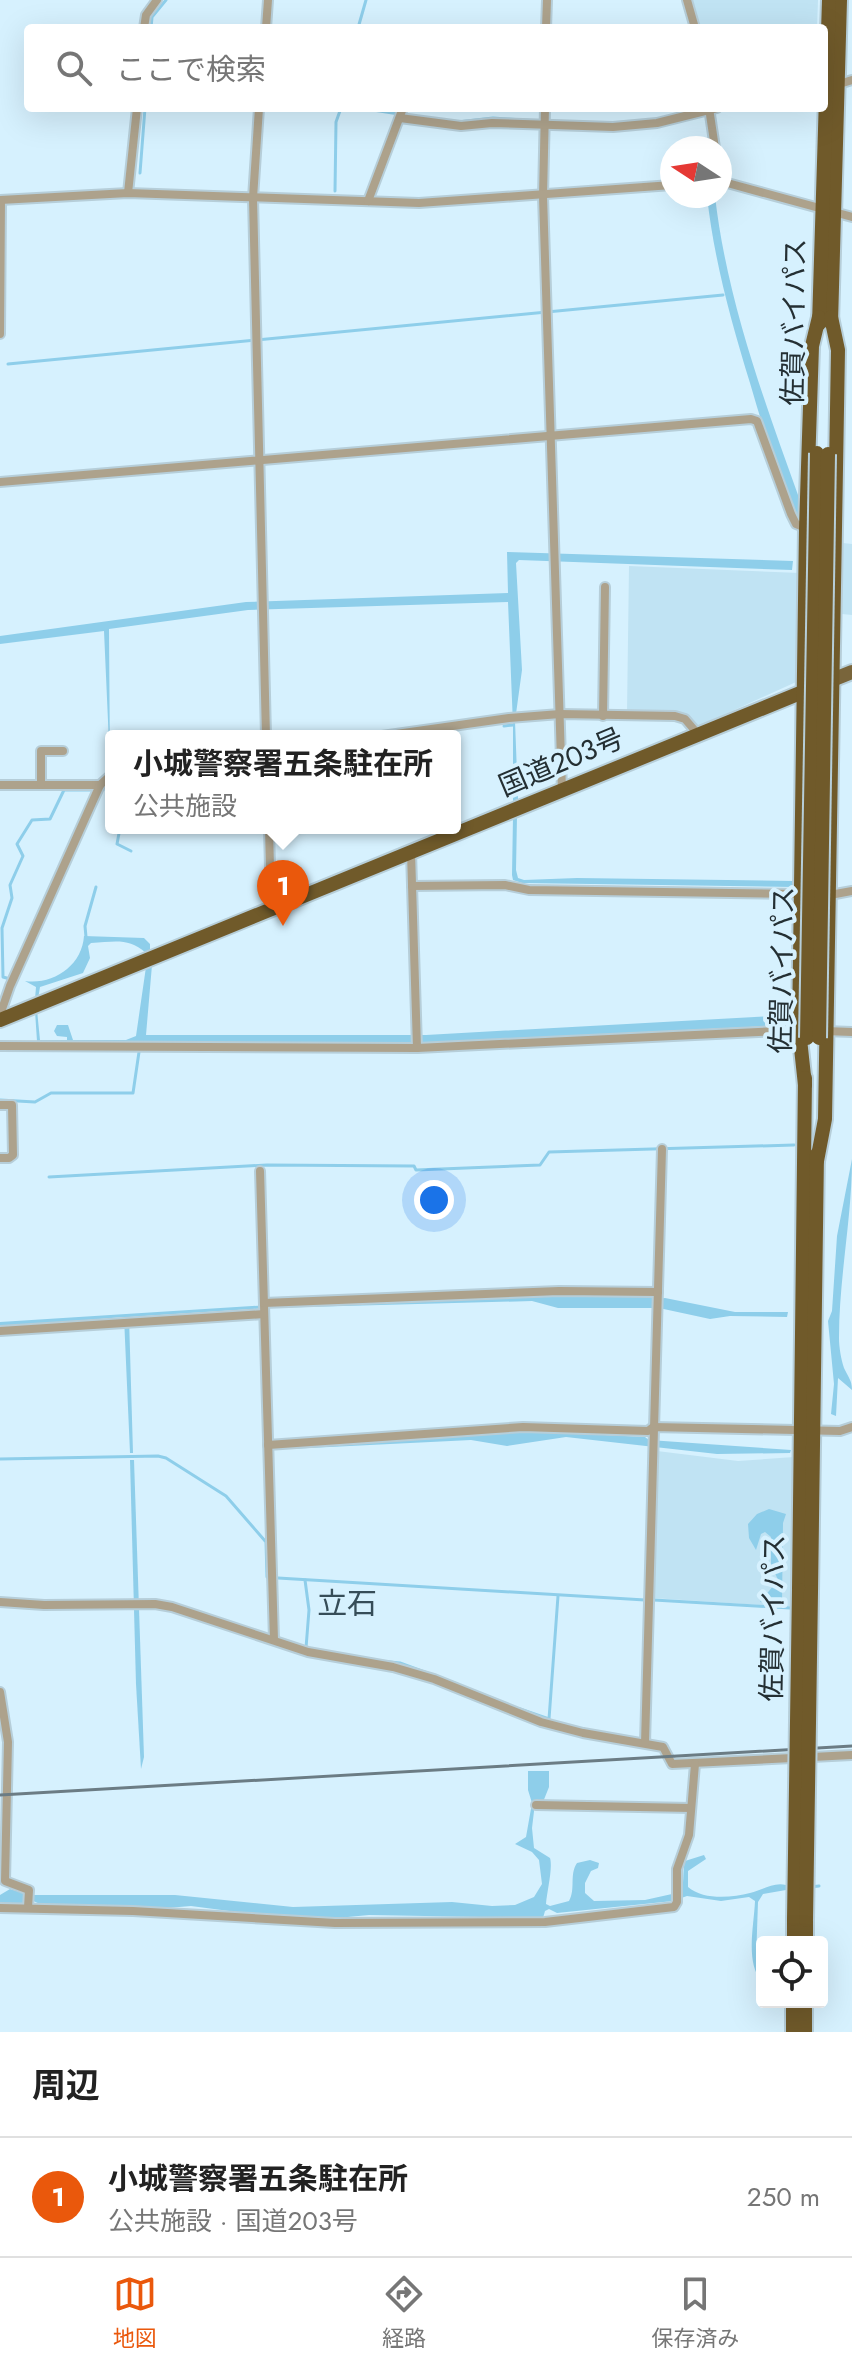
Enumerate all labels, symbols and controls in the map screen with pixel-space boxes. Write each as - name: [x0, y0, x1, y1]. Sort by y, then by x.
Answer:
- search box: [24, 24, 828, 112]
- icon: search: [52, 46, 96, 90]
- text: ここで検索: [116, 48, 266, 91]
- north arrow: [660, 136, 732, 208]
- street label: 佐賀バイパス: [772, 238, 816, 406]
- street label: 国道203号: [492, 717, 630, 807]
- popup: [105, 730, 461, 834]
- text: 小城警察署五条駐在所: [133, 742, 433, 785]
- text: 公共施設: [133, 787, 237, 825]
- pin: 1: [257, 860, 309, 926]
- street label: 佐賀バイパス: [760, 886, 804, 1054]
- your location: [414, 1180, 454, 1220]
- street label: 佐賀バイパス: [751, 1534, 795, 1702]
- district label: 立石: [317, 1582, 377, 1625]
- map controls: [756, 1936, 828, 2008]
- button: locate: [756, 1936, 828, 2008]
- text: 周辺: [32, 2061, 100, 2110]
- text: 小城警察署五条駐在所: [108, 2157, 408, 2200]
- text: 1: [51, 2178, 65, 2216]
- text: 250 m: [747, 2178, 820, 2216]
- text: 公共施設 · 国道203号: [108, 2202, 358, 2240]
- tab: 地図: [113, 2272, 157, 2354]
- tab: 経路: [382, 2272, 426, 2354]
- tab: 保存済み: [651, 2272, 739, 2354]

